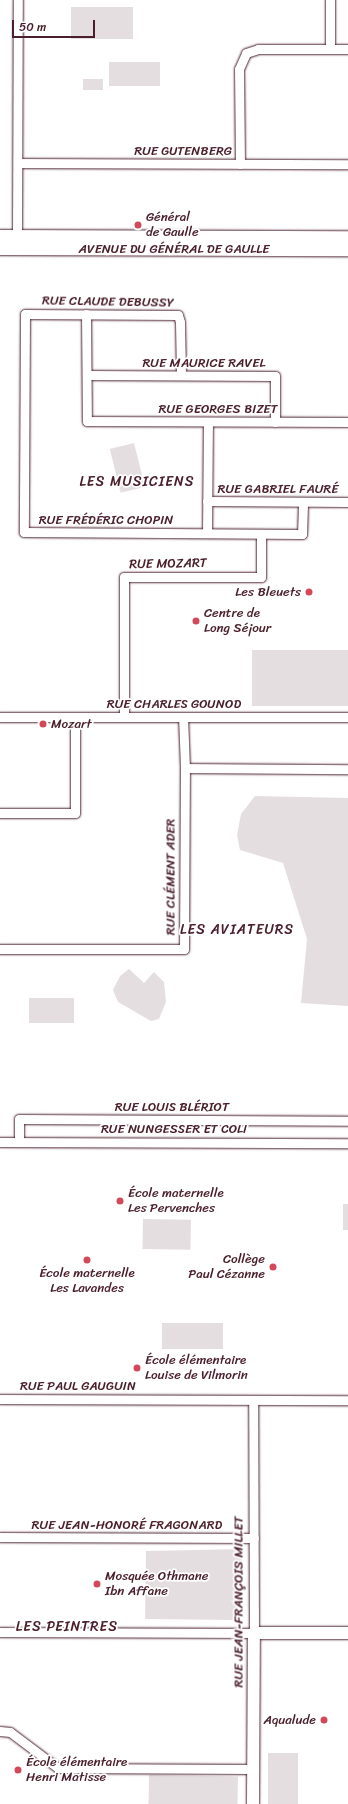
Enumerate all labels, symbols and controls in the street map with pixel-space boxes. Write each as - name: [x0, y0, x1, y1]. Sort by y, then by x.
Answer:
- scale bar: [14, 12, 97, 38]
- text: 50 m: [19, 16, 46, 38]
- street label: RUE GUTENBERG: [134, 143, 232, 159]
- place label: Général de Gaulle: [146, 210, 198, 241]
- marker: Général de Gaulle: [133, 220, 143, 230]
- street label: AVENUE DU GÉNÉRAL DE GAULLE: [78, 241, 270, 257]
- street label: RUE CLAUDE DEBUSSY: [42, 293, 174, 311]
- street label: RUE MAURICE RAVEL: [143, 355, 265, 371]
- street label: RUE GEORGES BIZET: [158, 401, 278, 417]
- district label: LES MUSICIENS: [81, 474, 193, 490]
- street label: RUE GABRIEL FAURÉ: [219, 481, 337, 497]
- street label: RUE FRÉDÉRIC CHOPIN: [38, 512, 174, 528]
- street label: RUE MOZART: [129, 556, 207, 572]
- place label: Les Bleuets: [236, 584, 301, 600]
- marker: Les Bleuets: [304, 587, 314, 597]
- place label: Centre de Long Séjour: [204, 606, 272, 637]
- marker: Centre de Long Séjour: [191, 616, 201, 626]
- street label: RUE CHARLES GOUNOD: [106, 696, 242, 712]
- place label: Mozart: [51, 716, 91, 732]
- marker: Mozart: [38, 719, 48, 729]
- street label: RUE CLÉMENT ADER: [163, 819, 179, 935]
- district label: LES AVIATEURS: [181, 922, 293, 938]
- street label: RUE LOUIS BLÉRIOT: [114, 1099, 230, 1115]
- street label: RUE NUNGESSER ET COLI: [100, 1121, 248, 1137]
- place label: École maternelle Les Pervenches: [128, 1186, 224, 1217]
- marker: École maternelle Les Pervenches: [115, 1196, 125, 1206]
- place label: Collège Paul Cézanne: [188, 1252, 265, 1283]
- marker: École maternelle Les Lavandes: [82, 1255, 92, 1265]
- marker: Collège Paul Cézanne: [268, 1262, 278, 1272]
- place label: École maternelle Les Lavandes: [39, 1266, 135, 1297]
- place label: École élémentaire Louise de Vilmorin: [145, 1353, 249, 1384]
- marker: École élémentaire Louise de Vilmorin: [132, 1363, 142, 1373]
- street label: RUE PAUL GAUGUIN: [20, 1378, 136, 1394]
- street label: RUE JEAN-HONORÉ FRAGONARD: [32, 1517, 222, 1533]
- street label: RUE JEAN-FRANÇOIS MILLET: [231, 1517, 247, 1687]
- place label: Mosquée Othmane Ibn Affane: [105, 1569, 209, 1600]
- marker: Mosquée Othmane Ibn Affane: [92, 1579, 102, 1589]
- district label: LES PEINTRES: [17, 1619, 117, 1635]
- place label: Aqualude: [263, 1712, 316, 1728]
- marker: Aqualude: [319, 1715, 329, 1725]
- place label: École élémentaire Henri Matisse: [26, 1755, 129, 1786]
- marker: École élémentaire Henri Matisse: [13, 1765, 23, 1775]

